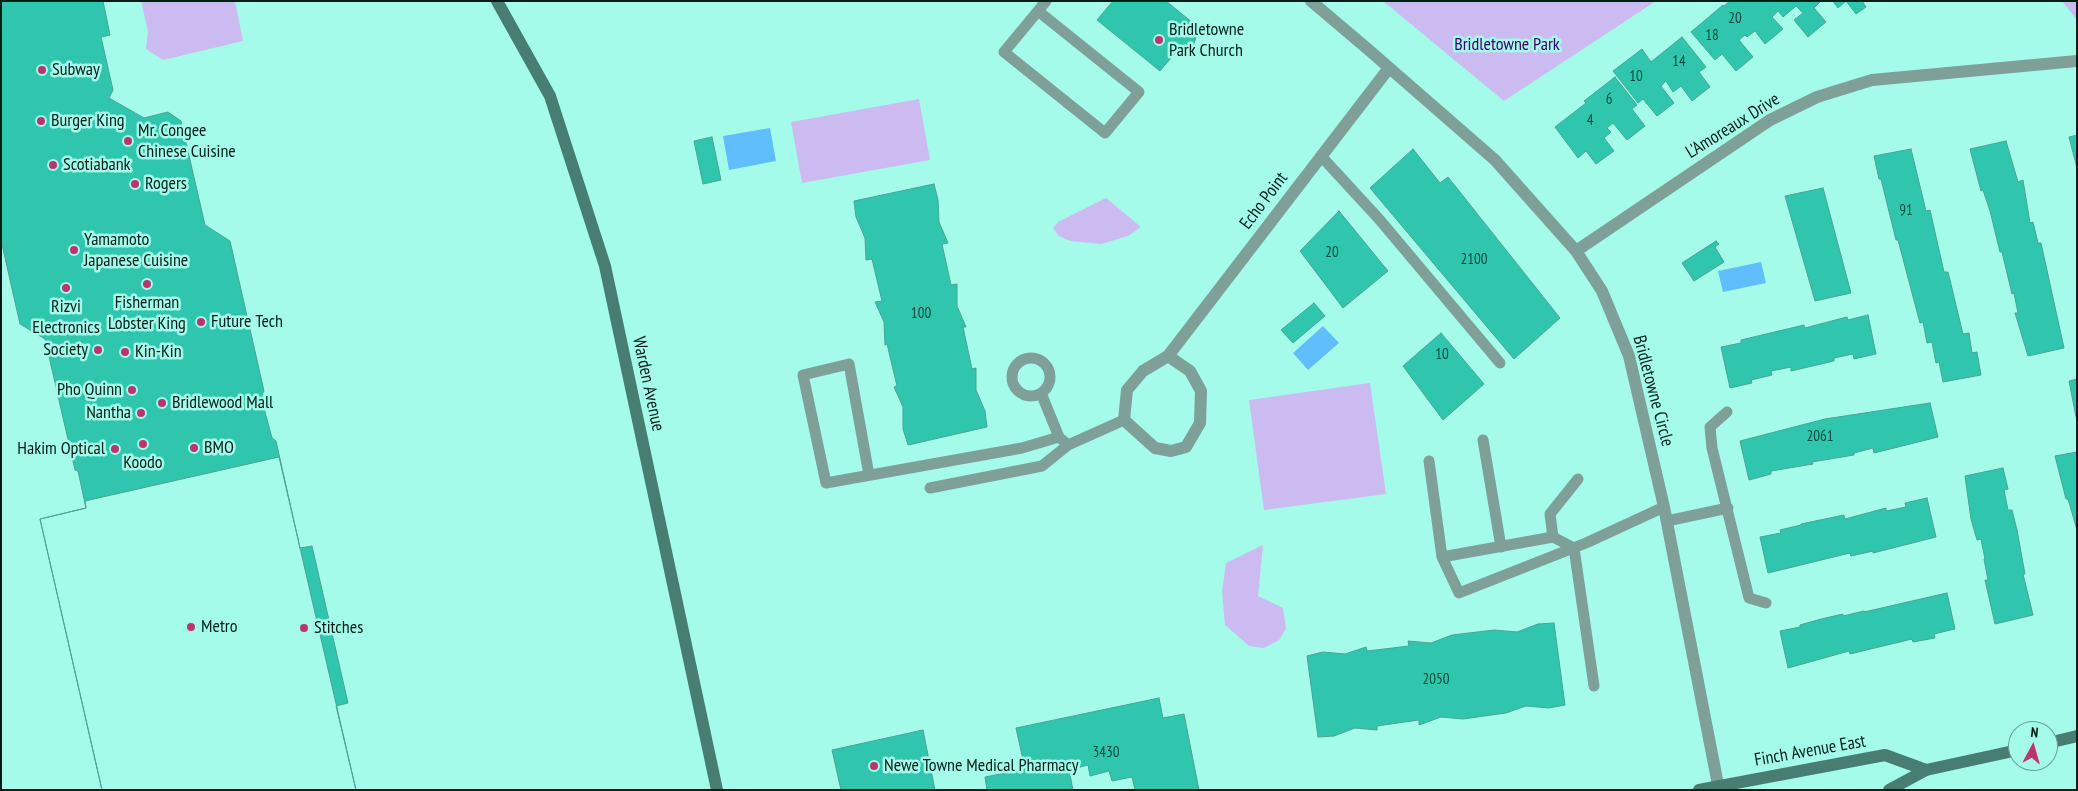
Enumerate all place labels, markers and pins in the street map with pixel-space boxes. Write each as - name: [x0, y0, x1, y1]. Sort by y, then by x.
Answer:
- place label: Bridletowne Park Church: [1169, 19, 1244, 62]
- marker: Bridletowne Park Church: [1153, 34, 1165, 46]
- place label: Subway: [52, 59, 100, 81]
- marker: Subway: [36, 64, 48, 76]
- place label: Burger King: [51, 110, 125, 132]
- marker: Burger King: [35, 115, 47, 127]
- place label: Mr. Congee Chinese Cuisine: [138, 120, 236, 162]
- marker: Mr. Congee Chinese Cuisine: [122, 135, 134, 147]
- place label: Scotiabank: [63, 154, 131, 176]
- marker: Scotiabank: [47, 159, 59, 171]
- place label: Rogers: [145, 173, 187, 195]
- marker: Rogers: [129, 178, 141, 190]
- place label: Yamamoto Japanese Cuisine: [84, 229, 188, 272]
- marker: Yamamoto Japanese Cuisine: [68, 244, 80, 256]
- marker: Fisherman Lobster King: [141, 278, 153, 290]
- marker: Rizvi Electronics: [60, 282, 72, 294]
- place label: Fisherman Lobster King: [108, 292, 186, 334]
- place label: Rizvi Electronics: [32, 296, 100, 338]
- place label: Future Tech: [211, 311, 283, 333]
- marker: Future Tech: [195, 316, 207, 328]
- place label: Society: [43, 339, 88, 361]
- place label: Kin-Kin: [135, 341, 182, 363]
- marker: Society: [92, 344, 104, 356]
- marker: Kin-Kin: [119, 346, 131, 358]
- place label: Pho Quinn: [57, 379, 122, 401]
- marker: Pho Quinn: [126, 384, 138, 396]
- place label: Bridlewood Mall: [172, 392, 273, 414]
- marker: Bridlewood Mall: [156, 397, 168, 409]
- place label: Nantha: [86, 402, 131, 424]
- marker: Nantha: [135, 407, 147, 419]
- place label: BMO: [204, 437, 234, 459]
- place label: Hakim Optical: [17, 438, 105, 460]
- marker: Koodo: [137, 438, 149, 450]
- marker: BMO: [188, 442, 200, 454]
- marker: Hakim Optical: [109, 443, 121, 455]
- place label: Koodo: [123, 452, 163, 474]
- place label: Metro: [201, 616, 238, 638]
- place label: Stitches: [314, 617, 363, 639]
- marker: Metro: [185, 621, 197, 633]
- marker: Stitches: [298, 622, 310, 634]
- place label: Newe Towne Medical Pharmacy: [884, 755, 1079, 777]
- marker: Newe Towne Medical Pharmacy: [868, 760, 880, 772]

